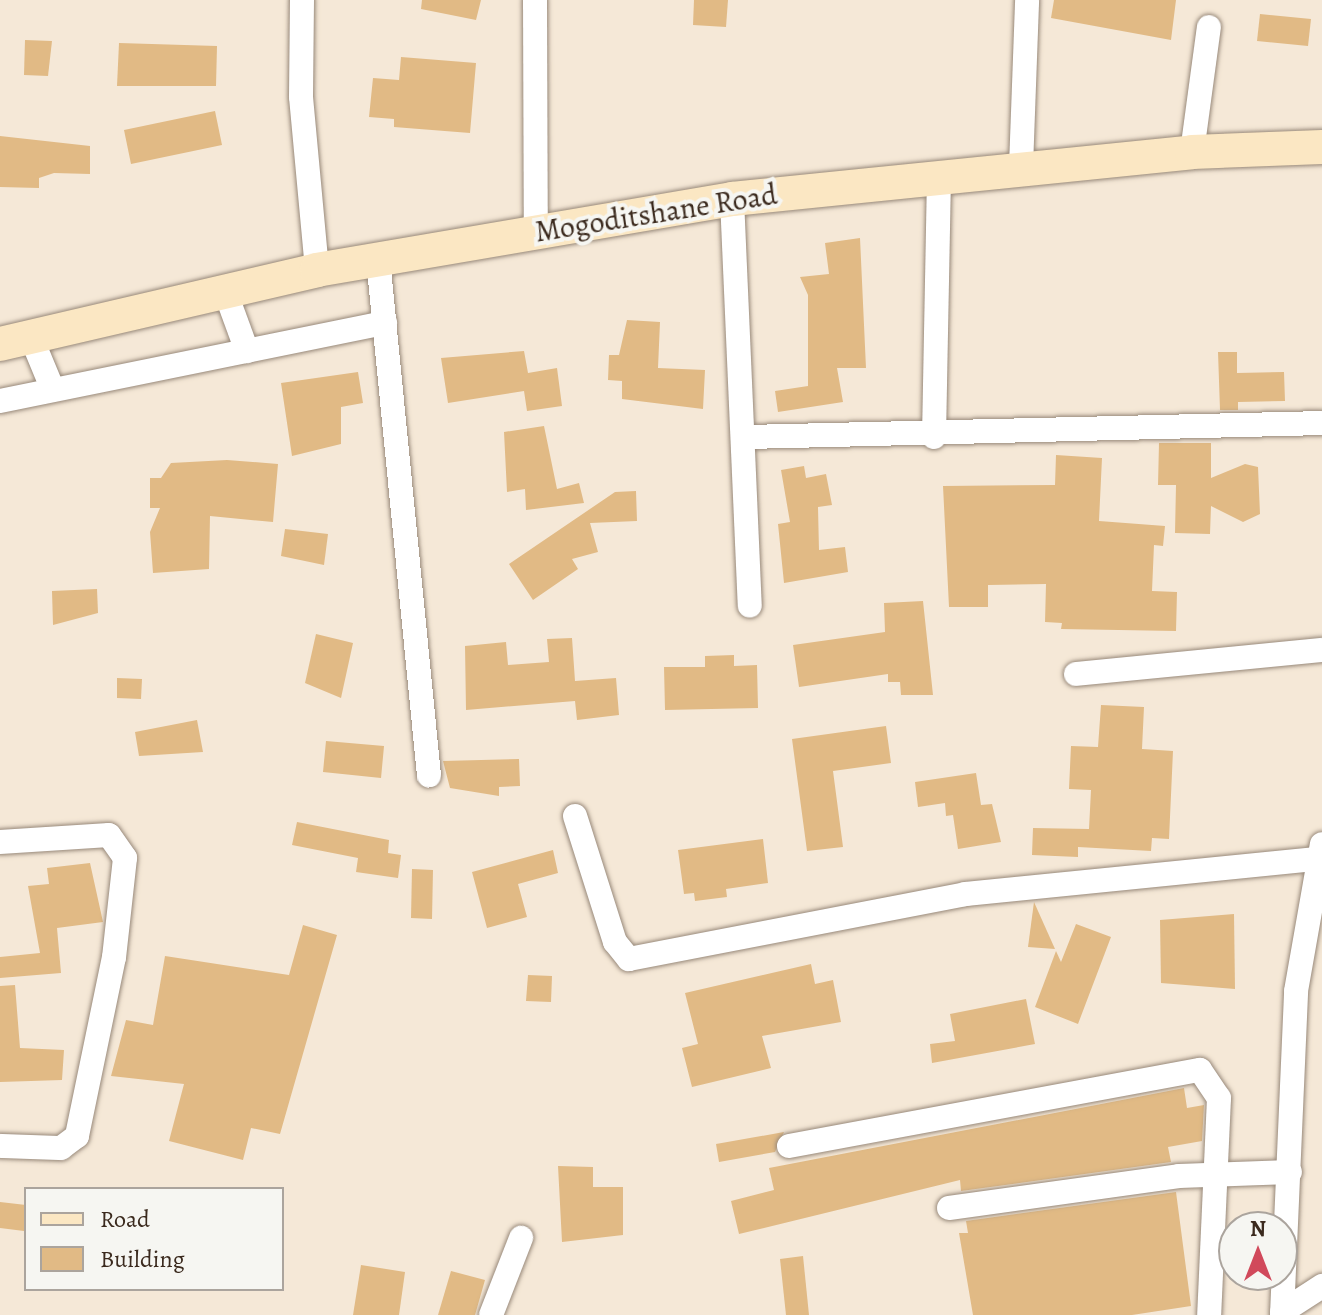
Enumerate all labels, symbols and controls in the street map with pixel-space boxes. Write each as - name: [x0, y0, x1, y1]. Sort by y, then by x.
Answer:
- street label: Mogoditshane Road: [532, 176, 780, 250]
- legend: [24, 1187, 284, 1291]
- text: Road: [100, 1203, 150, 1235]
- north arrow: [1218, 1211, 1298, 1291]
- text: N: [1250, 1214, 1266, 1244]
- text: Building: [100, 1243, 185, 1275]

